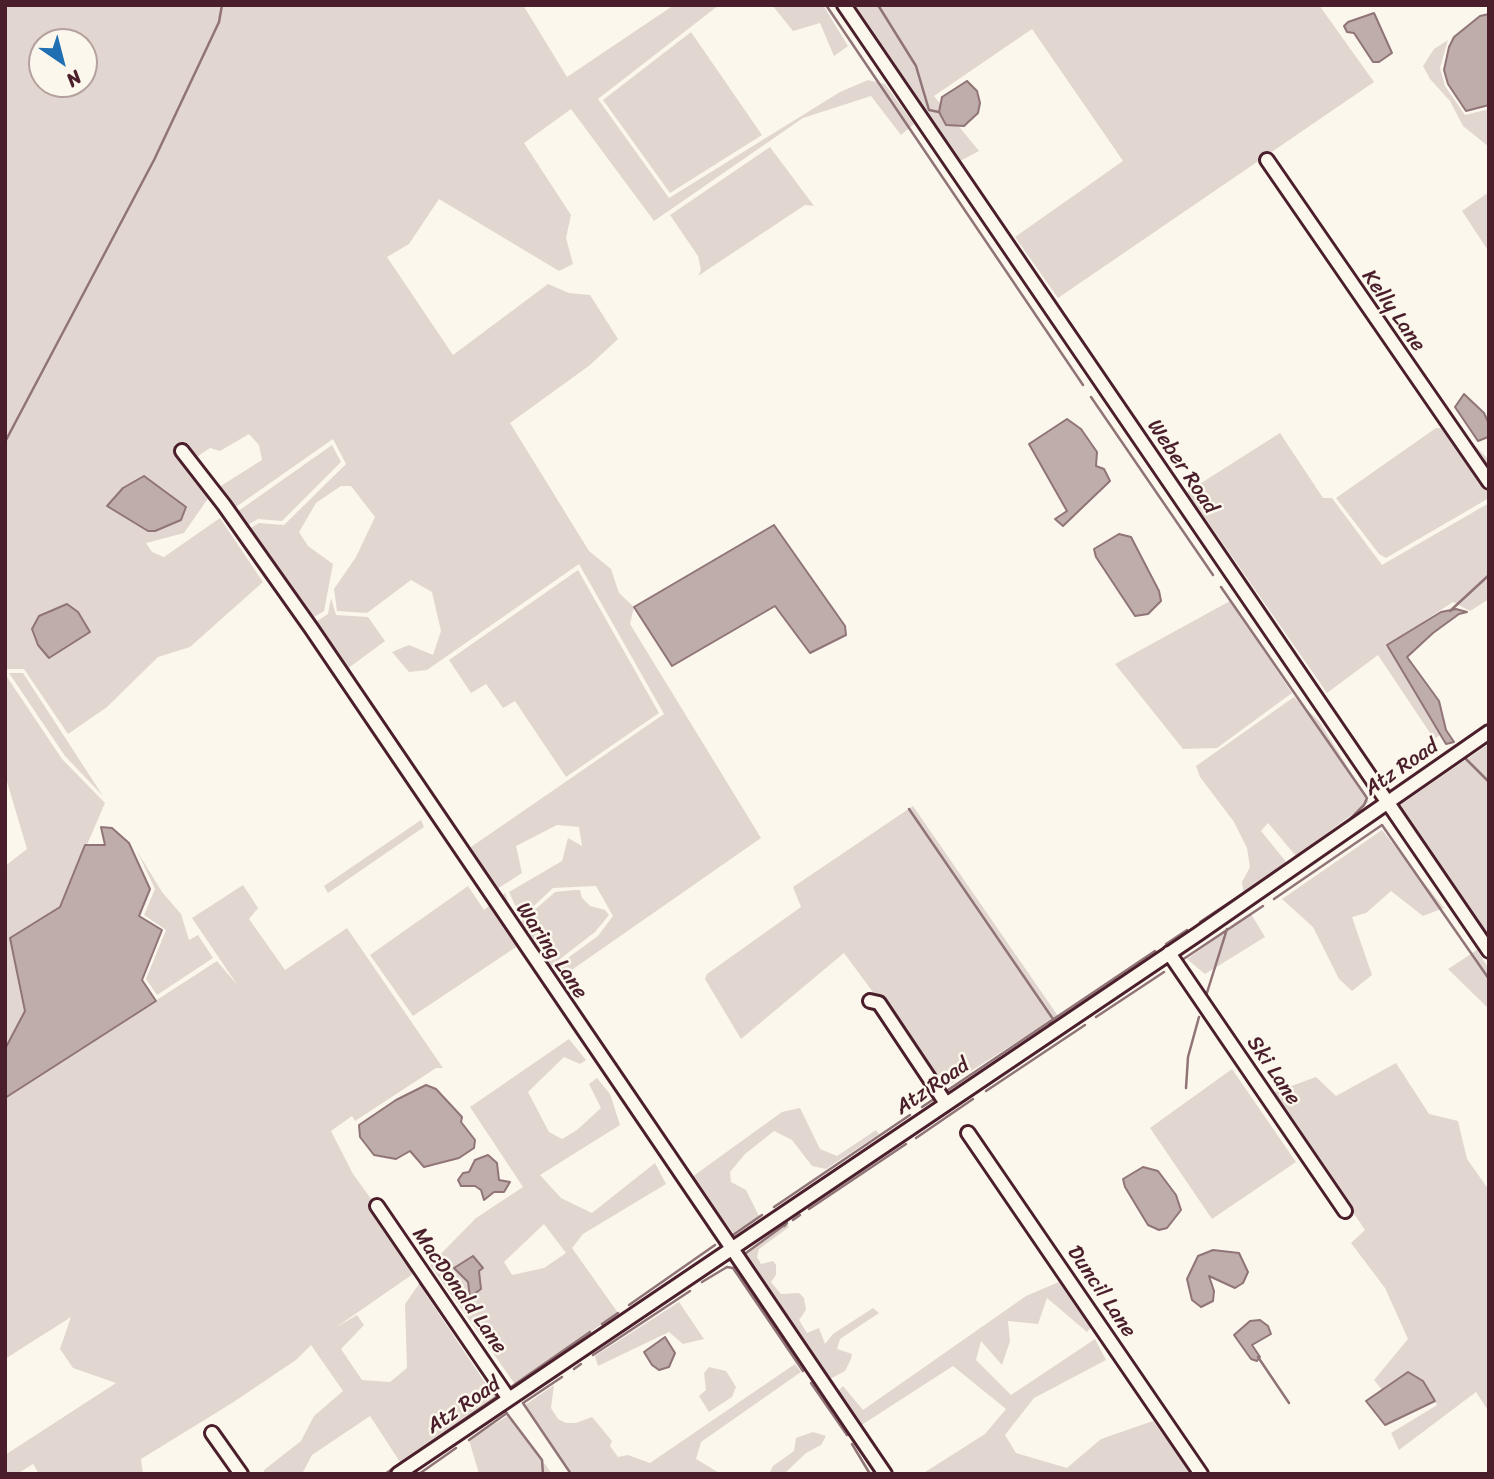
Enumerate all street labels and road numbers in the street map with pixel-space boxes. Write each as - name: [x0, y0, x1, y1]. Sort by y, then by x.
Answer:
- street label: Kelly Lane: [1356, 265, 1430, 357]
- street label: Weber Road: [1141, 415, 1223, 519]
- street label: Atz Road: [1360, 734, 1444, 802]
- street label: Waring Lane: [510, 898, 592, 1004]
- street label: Ski Lane: [1241, 1032, 1305, 1110]
- street label: Atz Road: [891, 1053, 975, 1121]
- street label: MacDonald Lane: [406, 1223, 512, 1359]
- street label: Duncil Lane: [1061, 1241, 1141, 1343]
- street label: Atz Road: [422, 1372, 506, 1440]

